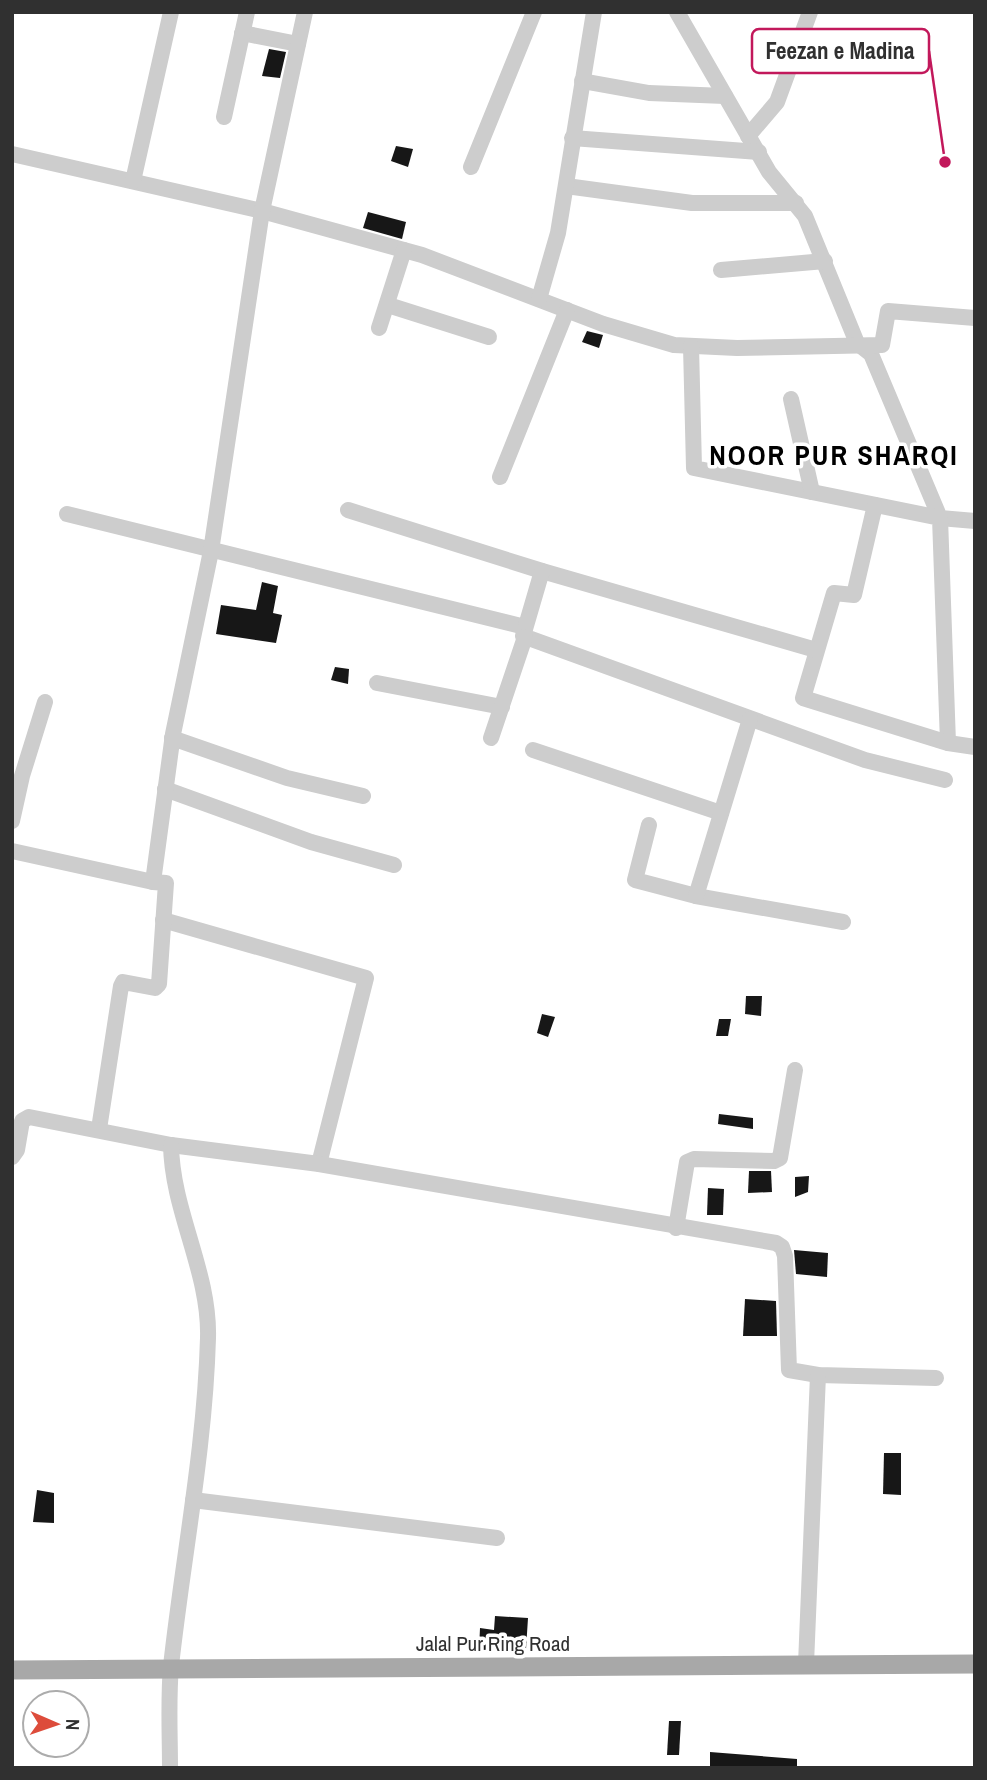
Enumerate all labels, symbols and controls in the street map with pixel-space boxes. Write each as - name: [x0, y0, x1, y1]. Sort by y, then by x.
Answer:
- callout: Feezan e Madina: [752, 29, 929, 73]
- text: Feezan e Madina: [766, 35, 915, 66]
- district label: NOOR PUR SHARQI: [709, 436, 959, 474]
- street label: Jalal Pur Ring Road: [416, 1629, 570, 1658]
- north arrow: [21, 1689, 91, 1759]
- text: N: [60, 1719, 86, 1731]

